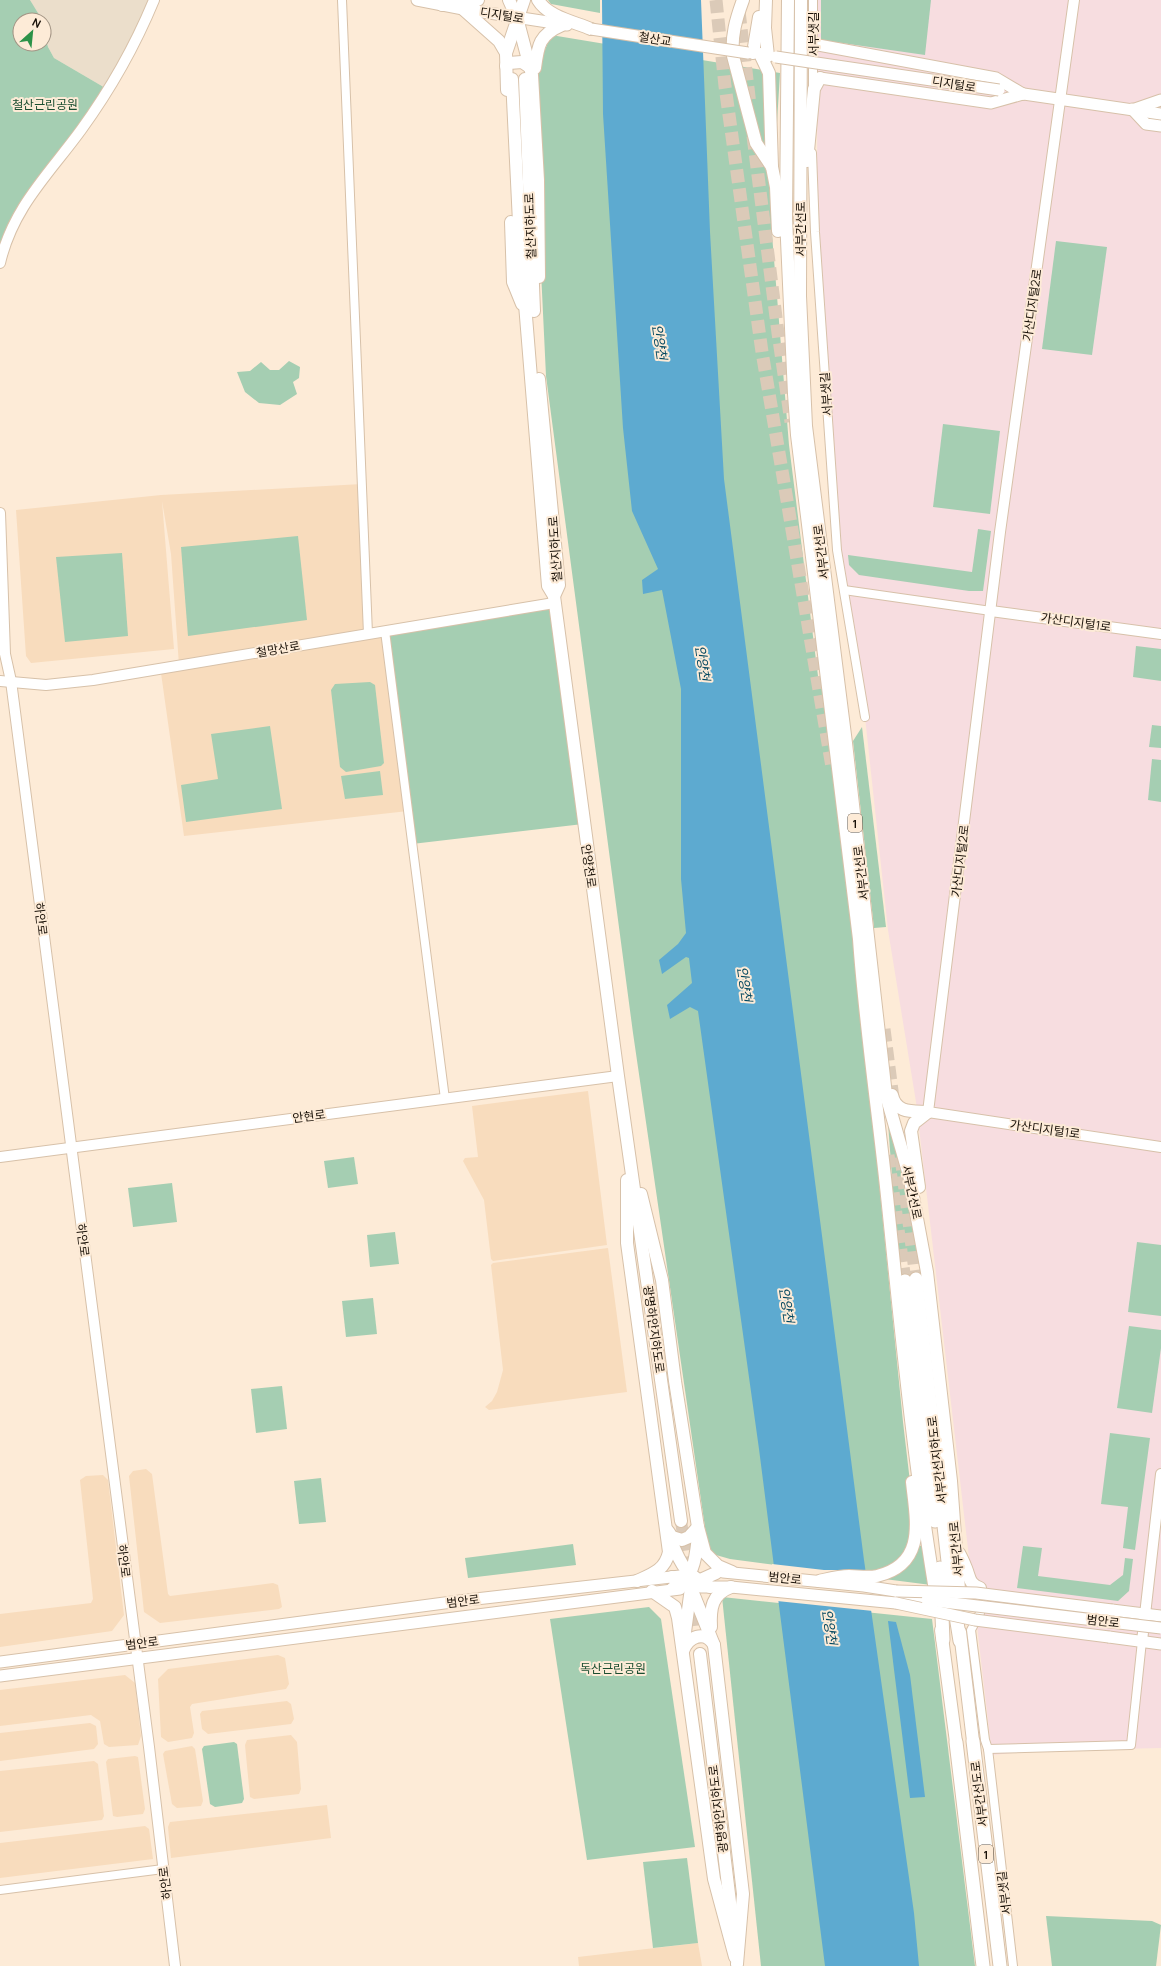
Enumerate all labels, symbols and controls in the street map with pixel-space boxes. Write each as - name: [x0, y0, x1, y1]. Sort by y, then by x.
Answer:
- street label: 디지털로: [479, 3, 525, 27]
- north arrow: [12, 12, 52, 52]
- street label: 서부샛길: [805, 12, 822, 56]
- text: N: [30, 14, 44, 31]
- street label: 철산교: [637, 28, 673, 50]
- street label: 디지털로: [931, 72, 977, 96]
- park label: 철산근린공원: [12, 96, 78, 113]
- street label: 철산지하도로: [520, 193, 540, 259]
- street label: 서부간선로: [792, 201, 809, 257]
- street label: 가산디지털2로: [1018, 268, 1046, 342]
- water label: 안양천: [649, 323, 672, 362]
- street label: 서부샛길: [816, 371, 836, 417]
- street label: 철산지하도로: [544, 515, 566, 583]
- street label: 서부간선로: [809, 524, 833, 580]
- street label: 가산디지털1로: [1040, 609, 1112, 635]
- street label: 철망산로: [255, 637, 301, 661]
- water label: 안양천: [692, 644, 715, 683]
- road number: 1: [848, 814, 862, 832]
- street label: 가산디지털2로: [947, 824, 973, 898]
- street label: 안양천로: [578, 843, 600, 889]
- street label: 서부간선로: [849, 845, 873, 901]
- street label: 하안로: [31, 902, 51, 936]
- water label: 안양천: [734, 965, 757, 1004]
- street label: 안현로: [292, 1106, 326, 1126]
- street label: 가산디지털1로: [1009, 1116, 1081, 1142]
- street label: 서부간선로: [898, 1163, 926, 1221]
- street label: 하안로: [73, 1223, 93, 1257]
- street label: 광명하안지하도로: [639, 1284, 669, 1374]
- water label: 안양천: [776, 1286, 799, 1325]
- street label: 서부간선지하도로: [923, 1415, 951, 1505]
- street label: 서부간선로: [945, 1521, 967, 1577]
- street label: 하안로: [114, 1544, 134, 1578]
- street label: 범안로: [768, 1568, 802, 1588]
- street label: 범안로: [446, 1591, 480, 1611]
- water label: 안양천: [819, 1608, 842, 1647]
- street label: 범안로: [1086, 1611, 1120, 1631]
- street label: 범안로: [125, 1633, 159, 1653]
- park label: 독산근린공원: [580, 1660, 646, 1677]
- street label: 서부간선도로: [967, 1760, 991, 1828]
- street label: 광명하안지하도로: [704, 1764, 732, 1854]
- road number: 1: [979, 1845, 993, 1863]
- street label: 하안로: [155, 1866, 175, 1900]
- street label: 서부샛길: [993, 1870, 1015, 1916]

